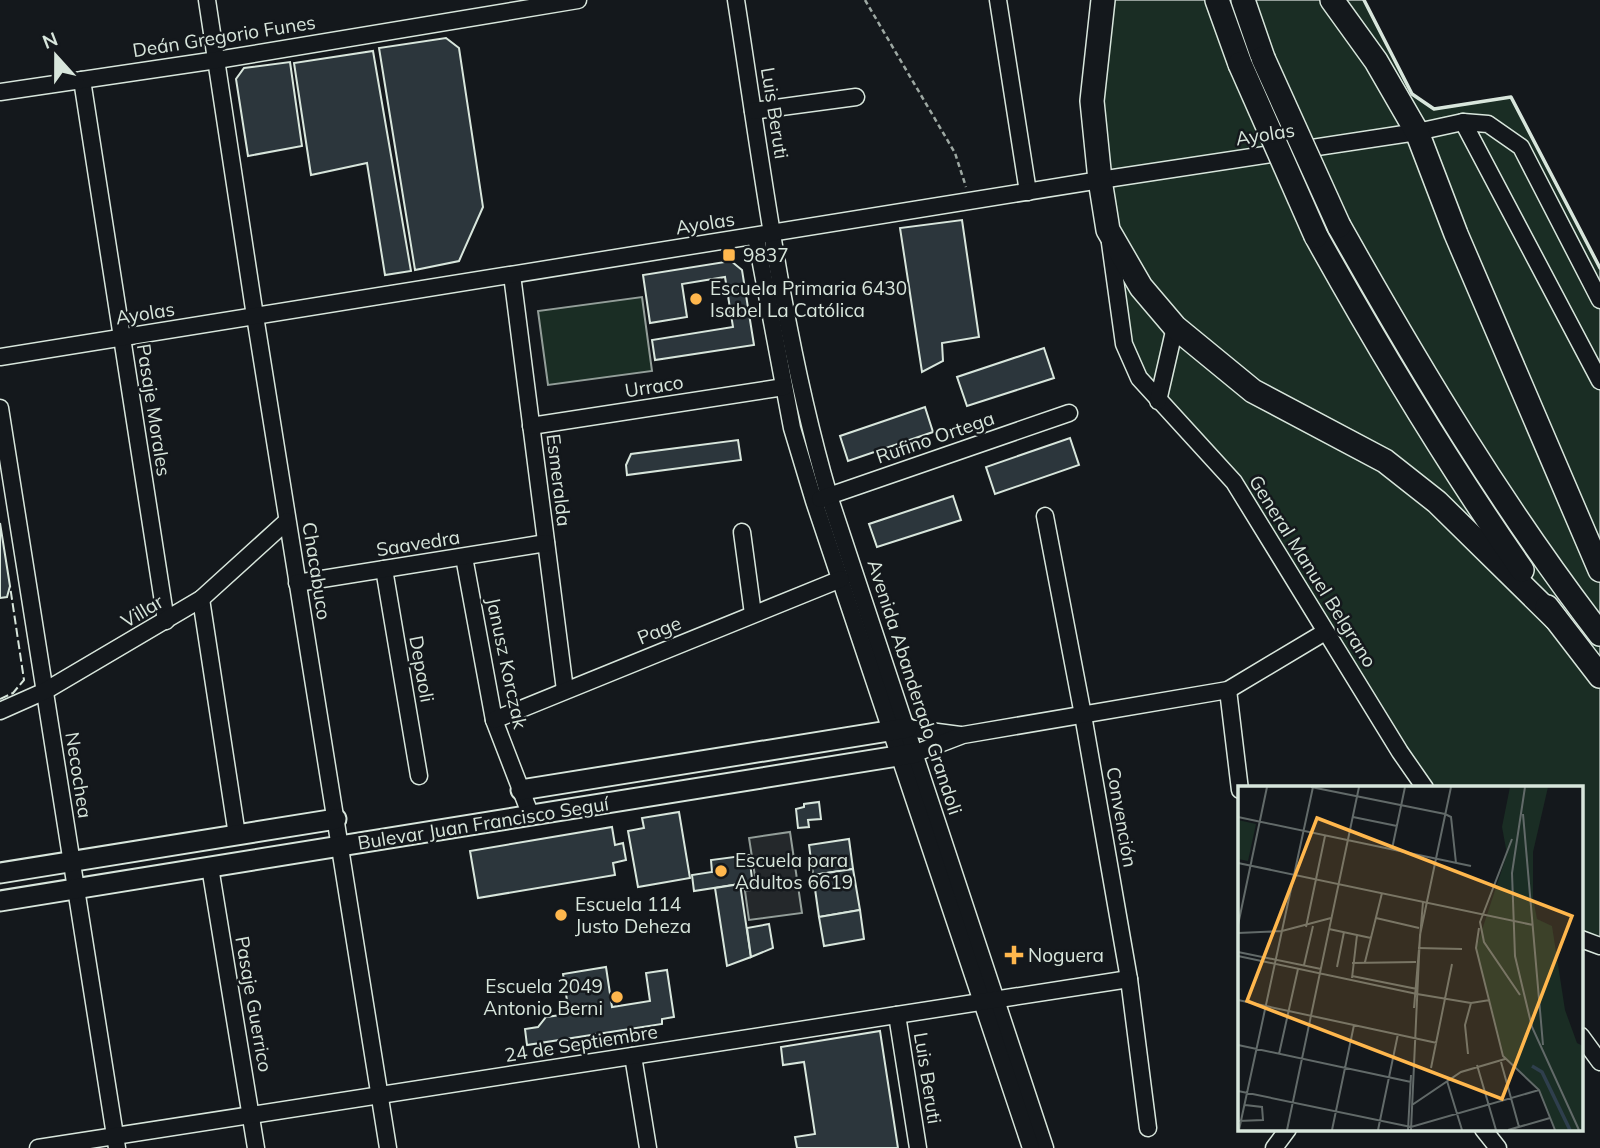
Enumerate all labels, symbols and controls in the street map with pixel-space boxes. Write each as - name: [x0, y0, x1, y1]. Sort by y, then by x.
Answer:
- street label: Deán Gregorio Funes: [131, 10, 317, 62]
- north arrow: [21, 21, 91, 91]
- text: N: [39, 26, 61, 54]
- street label: Luis Beruti: [756, 66, 794, 160]
- street label: Ayolas: [1234, 117, 1296, 151]
- street label: Ayolas: [674, 206, 736, 240]
- place label: 9837: [743, 243, 789, 267]
- marker: 9837: [721, 247, 737, 263]
- place label: Escuela Primaria 6430 Isabel La Católica: [710, 276, 907, 322]
- marker: Escuela Primaria 6430 Isabel La Católica: [688, 291, 704, 307]
- street label: Ayolas: [114, 296, 176, 330]
- street label: Pasaje Morales: [132, 342, 176, 478]
- street label: Urraco: [623, 370, 685, 402]
- street label: Rufino Ortega: [873, 406, 997, 468]
- street label: Esmeralda: [541, 432, 577, 528]
- street label: General Manuel Belgrano: [1244, 470, 1382, 672]
- street label: Chacabuco: [297, 520, 337, 622]
- street label: Saavedra: [374, 525, 462, 561]
- street label: Avenida Abanderado Grandoli: [862, 556, 968, 818]
- street label: Villar: [116, 589, 168, 633]
- street label: Janusz Korczak: [481, 595, 533, 731]
- street label: Page: [634, 610, 684, 650]
- street label: Depaoli: [404, 634, 440, 704]
- street label: Necochea: [60, 730, 98, 820]
- street label: Convención: [1101, 765, 1143, 869]
- inset map: [1238, 786, 1582, 1130]
- street label: Bulevar Juan Francisco Seguí: [356, 791, 612, 855]
- place label: Escuela para Adultos 6619: [735, 848, 853, 894]
- marker: Escuela para Adultos 6619: [713, 863, 729, 879]
- place label: Escuela 114 Justo Deheza: [575, 892, 691, 938]
- marker: Escuela 114 Justo Deheza: [553, 907, 569, 923]
- street label: Pasaje Guerrico: [230, 934, 278, 1074]
- place label: Noguera: [1028, 943, 1104, 967]
- marker: Noguera: [1006, 947, 1022, 963]
- place label: Escuela 2049 Antonio Berni: [483, 974, 603, 1020]
- marker: Escuela 2049 Antonio Berni: [609, 989, 625, 1005]
- street label: 24 de Septiembre: [503, 1019, 659, 1067]
- street label: Luis Beruti: [909, 1031, 947, 1125]

